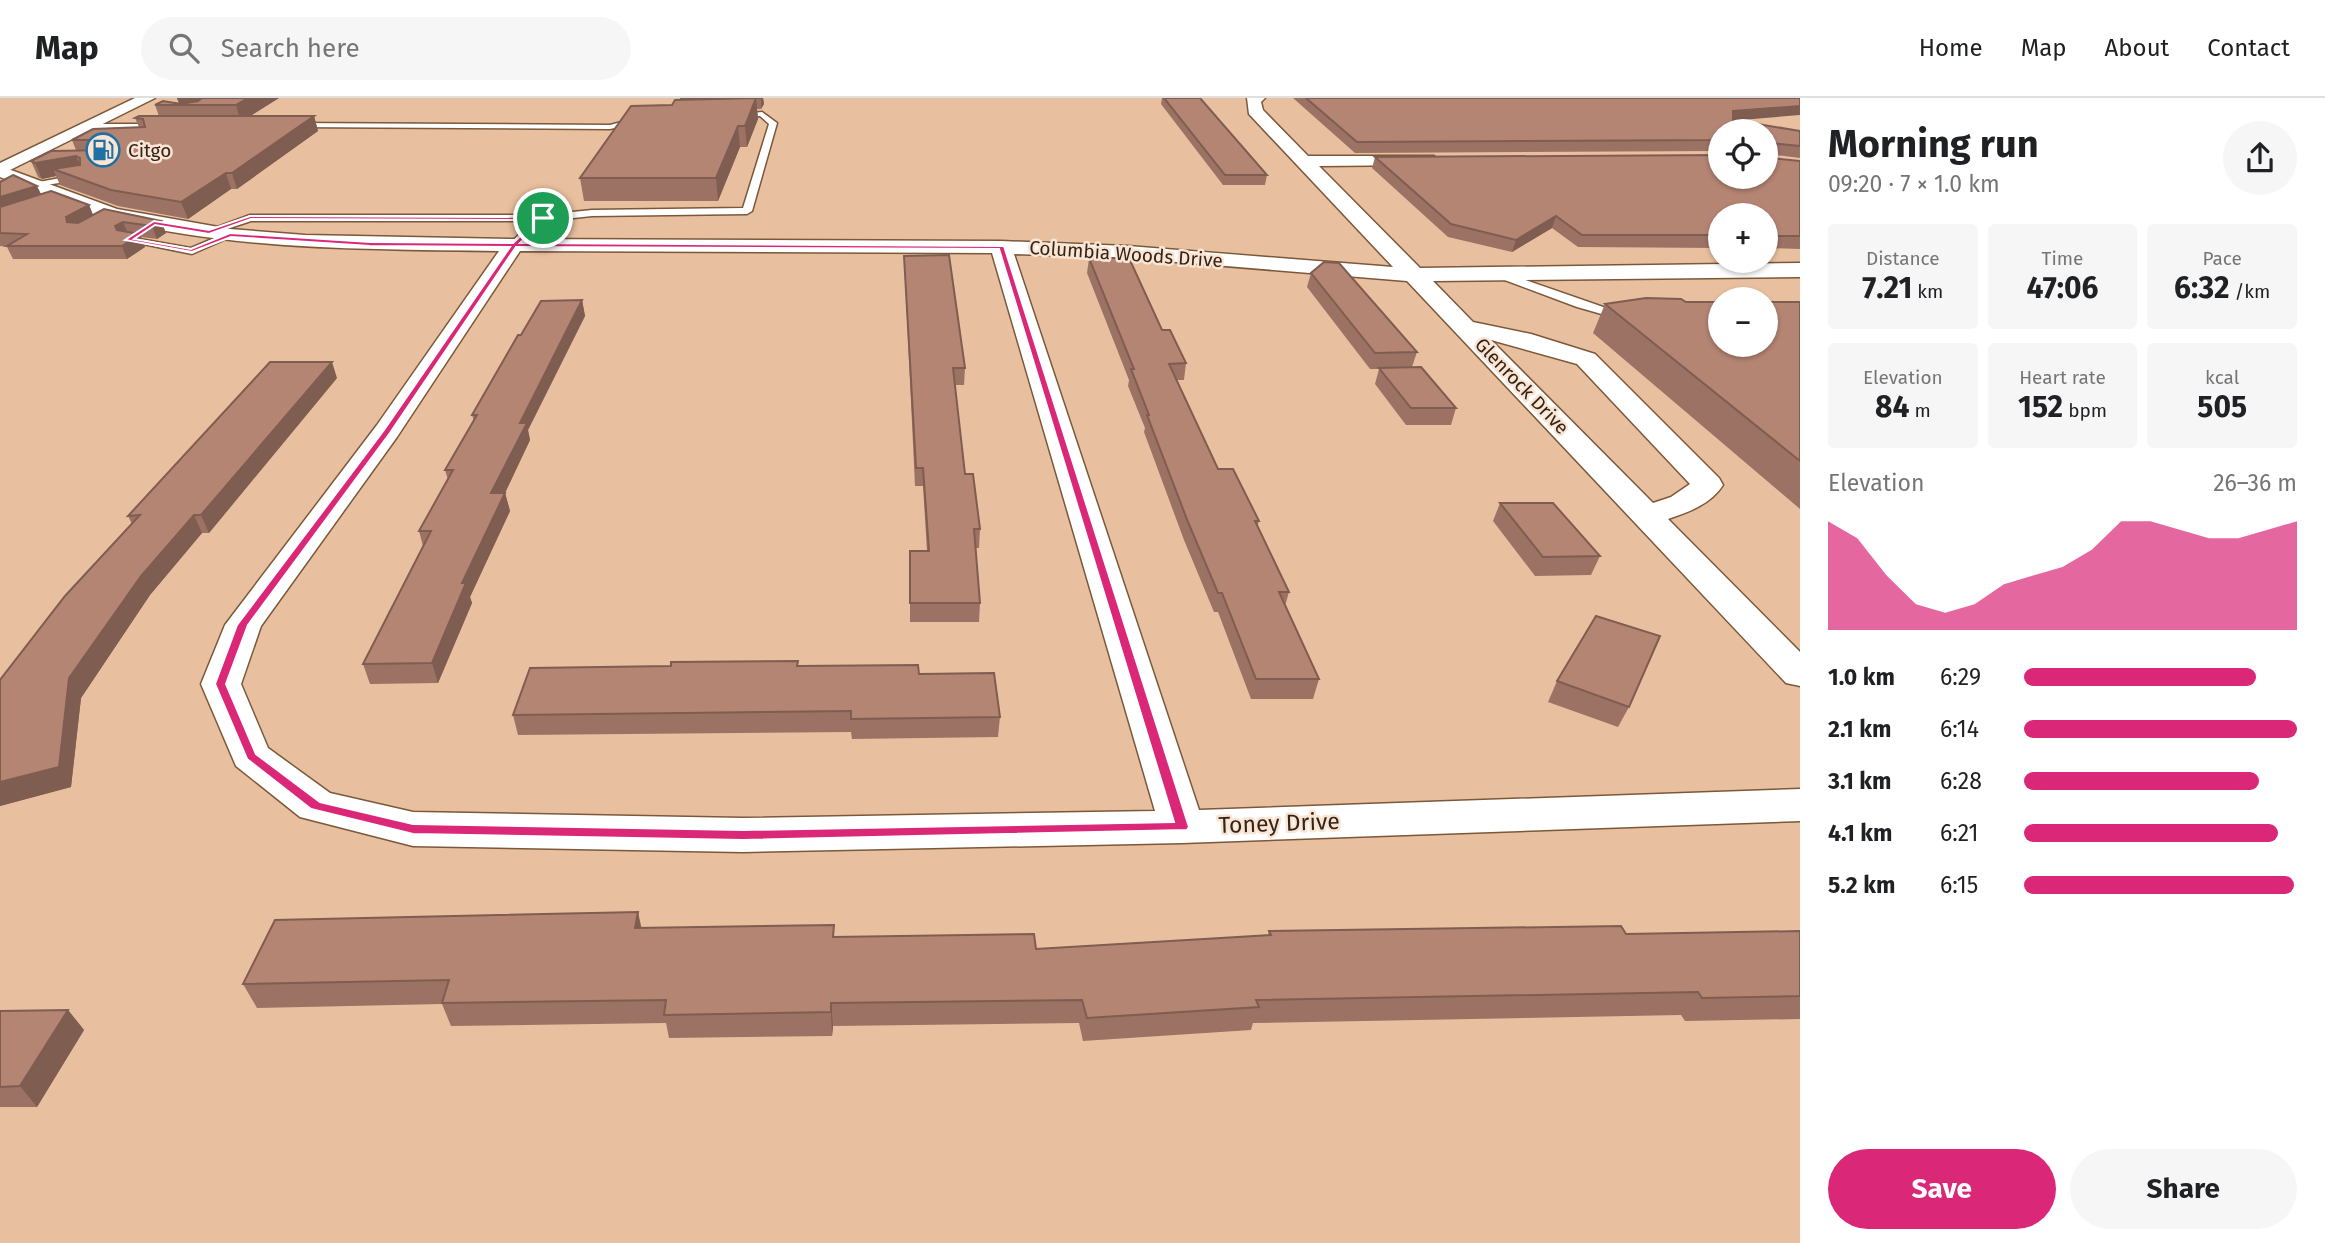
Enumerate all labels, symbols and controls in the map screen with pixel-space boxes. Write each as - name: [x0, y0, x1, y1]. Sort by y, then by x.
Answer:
- search box: [141, 17, 631, 80]
- text: Map: [35, 28, 99, 68]
- icon: search: [165, 29, 203, 67]
- text: Search here: [221, 33, 360, 64]
- text: Home: [1919, 34, 1983, 62]
- text: Map: [2021, 34, 2067, 62]
- text: About: [2105, 34, 2169, 62]
- text: Contact: [2207, 34, 2290, 62]
- map controls: [1708, 119, 1778, 357]
- button: locate: [1708, 119, 1778, 189]
- text: Morning run: [1828, 121, 2039, 167]
- button: share: [2223, 121, 2297, 195]
- fuel station icon: Citgo: [84, 131, 122, 169]
- place label: Citgo: [128, 139, 171, 162]
- text: 09:20 · 7 × 1.0 km: [1828, 170, 2000, 198]
- pin: [513, 188, 573, 248]
- icon: arrive: [524, 199, 562, 237]
- button: +: [1708, 203, 1778, 273]
- street label: Columbia Woods Drive: [1029, 236, 1223, 272]
- text: Distance: [1866, 247, 1940, 270]
- text: Time: [2042, 247, 2083, 270]
- text: Pace: [2202, 247, 2242, 270]
- text: 7.21: [1862, 270, 1912, 306]
- text: 47:06: [2027, 270, 2098, 306]
- text: 6:32: [2174, 270, 2229, 306]
- text: km: [1912, 280, 1943, 303]
- text: /km: [2229, 280, 2270, 303]
- button: −: [1708, 287, 1778, 357]
- street label: Glenrock Drive: [1470, 333, 1574, 439]
- text: Elevation: [1863, 366, 1943, 389]
- text: Heart rate: [2019, 366, 2106, 389]
- text: kcal: [2205, 366, 2239, 389]
- text: 84: [1875, 389, 1909, 425]
- text: 152: [2018, 389, 2063, 425]
- text: 505: [2197, 389, 2247, 425]
- text: m: [1909, 399, 1931, 422]
- text: bpm: [2063, 399, 2107, 422]
- text: Elevation: [1828, 469, 1924, 497]
- text: 26–36 m: [2213, 469, 2297, 497]
- text: 1.0 km: [1828, 663, 1895, 691]
- text: 6:29: [1940, 663, 1981, 691]
- text: 2.1 km: [1828, 715, 1891, 743]
- text: 6:14: [1940, 715, 1979, 743]
- text: 3.1 km: [1828, 767, 1891, 795]
- text: 6:28: [1940, 767, 1982, 795]
- street label: Toney Drive: [1218, 807, 1340, 839]
- text: 4.1 km: [1828, 819, 1892, 847]
- text: 6:21: [1940, 819, 1979, 847]
- text: 5.2 km: [1828, 871, 1895, 899]
- text: 6:15: [1940, 871, 1978, 899]
- button: Save: [1828, 1149, 2056, 1229]
- button: Share: [2070, 1149, 2297, 1229]

